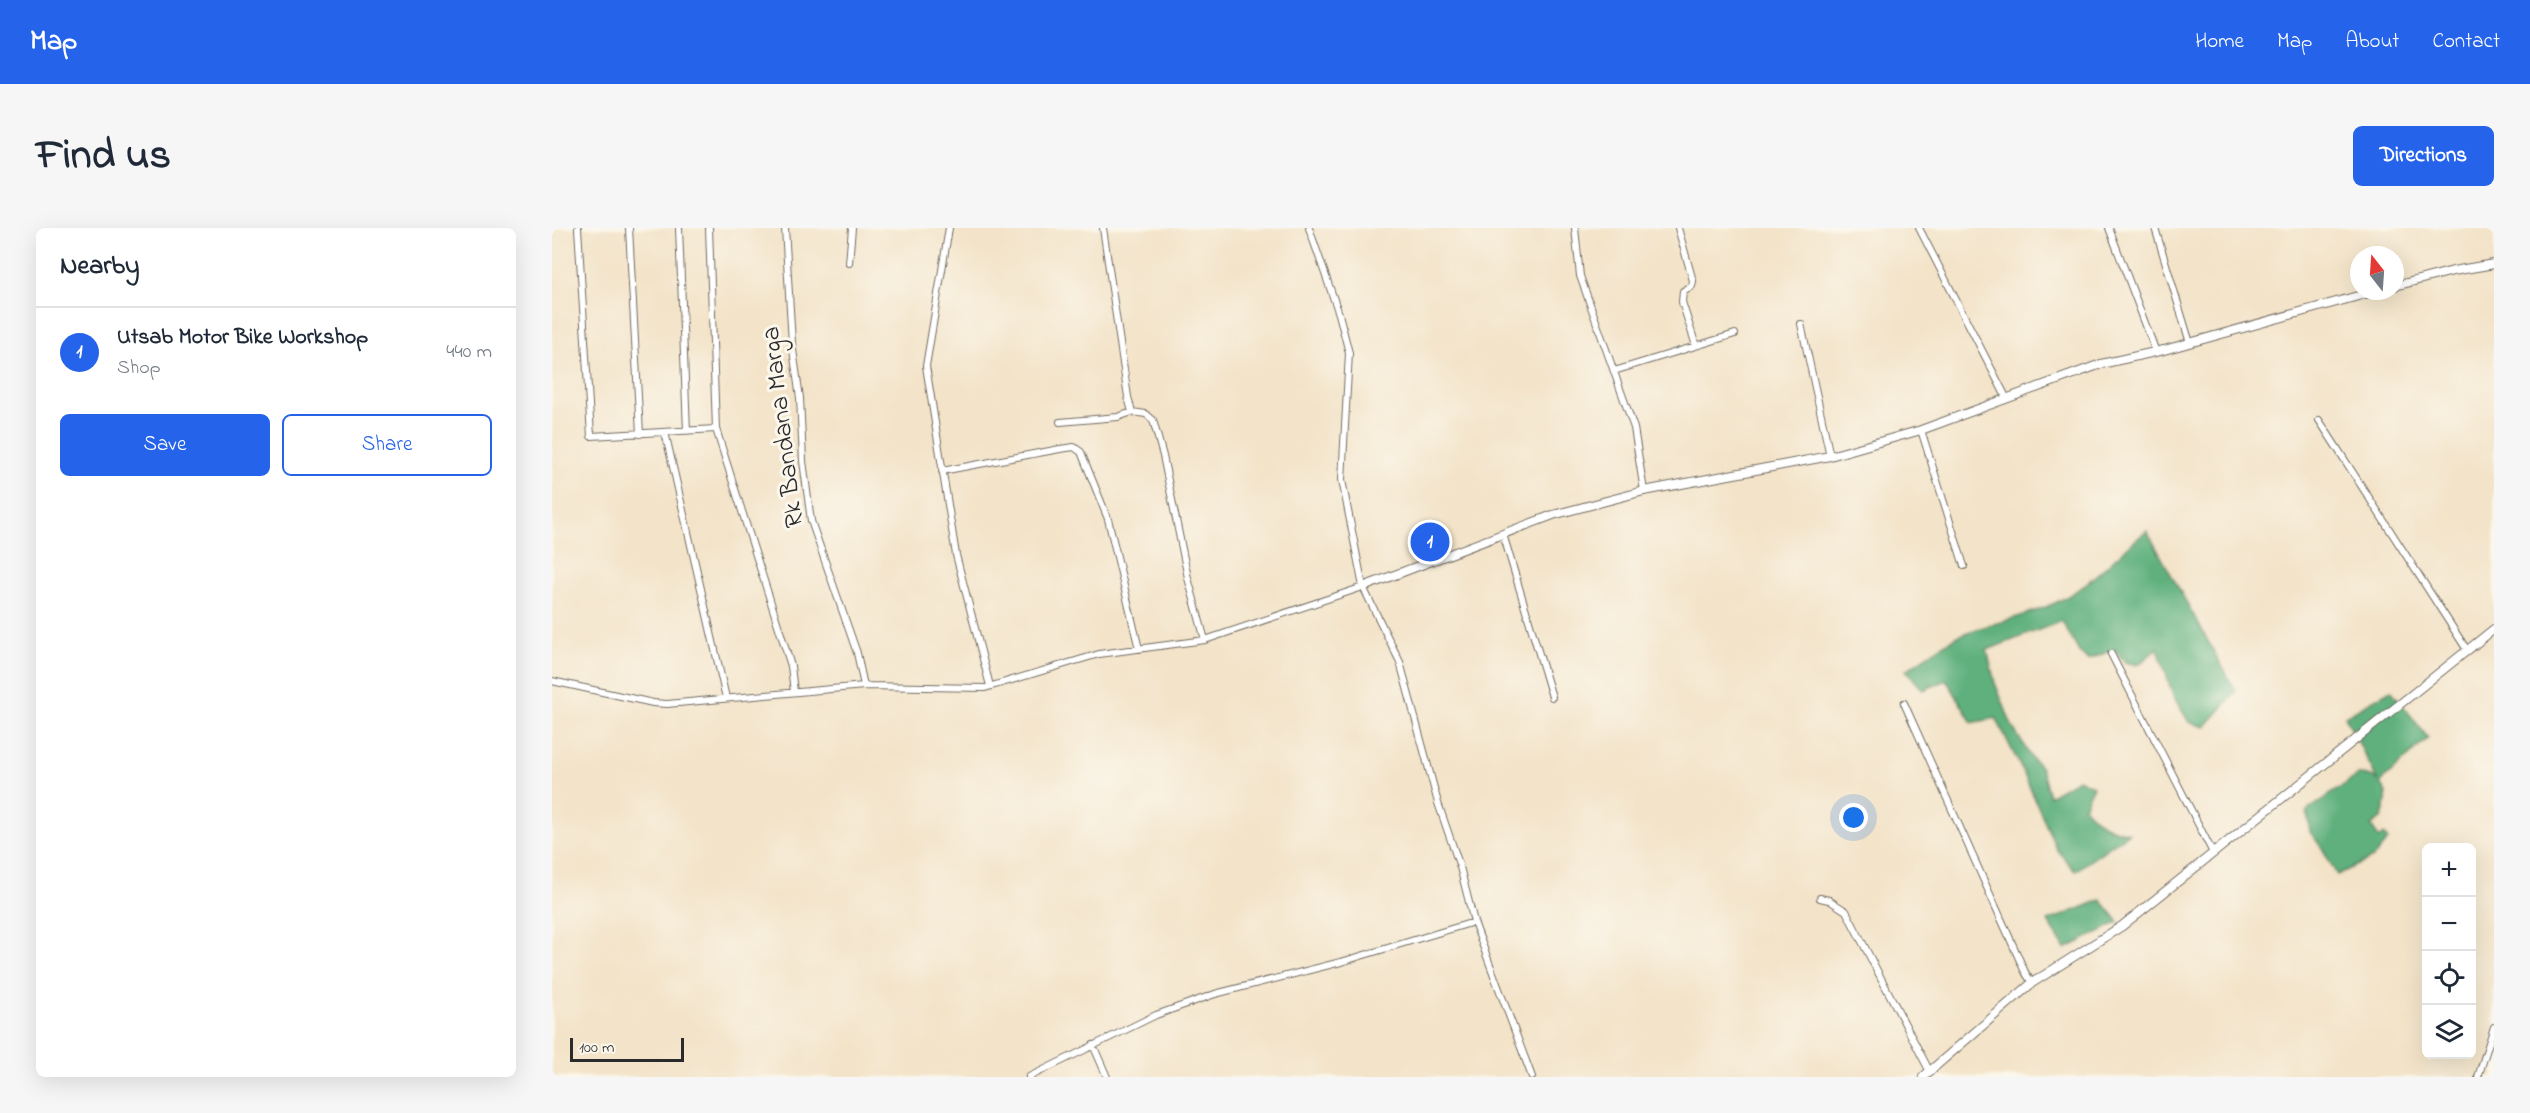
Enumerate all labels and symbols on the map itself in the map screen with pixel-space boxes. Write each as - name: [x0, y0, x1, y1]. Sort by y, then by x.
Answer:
- north arrow: [2350, 246, 2404, 300]
- street label: Rk Bandana Marga: [753, 324, 815, 530]
- pin: 1: [1410, 520, 1450, 564]
- your location: [1839, 803, 1868, 832]
- scale bar: [570, 1035, 684, 1062]

